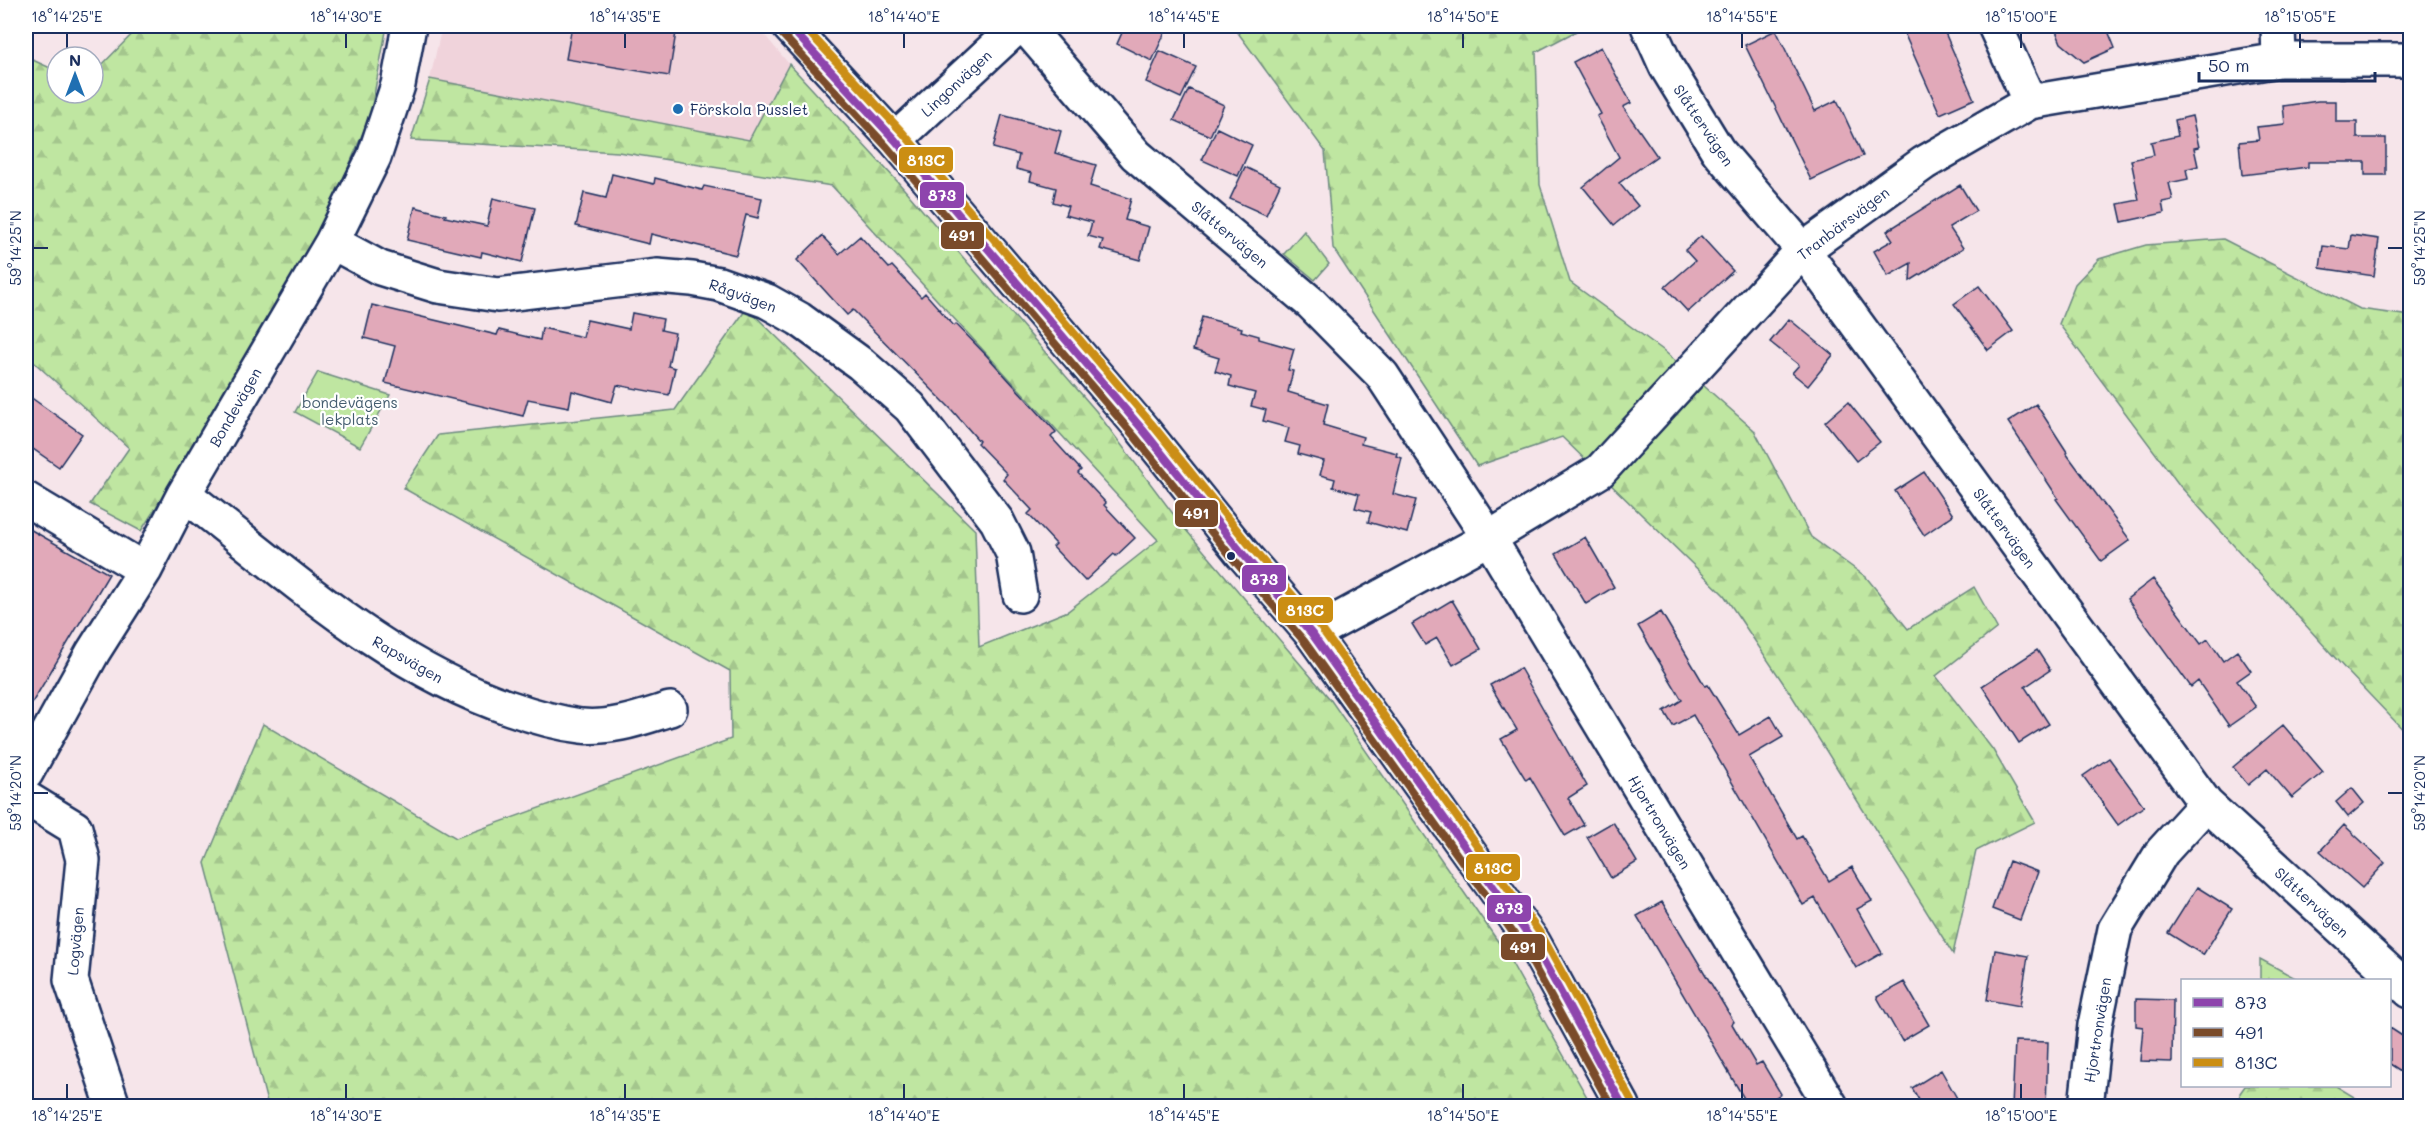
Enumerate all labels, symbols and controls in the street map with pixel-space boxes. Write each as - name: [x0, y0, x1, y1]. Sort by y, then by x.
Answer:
- text: 18°14'25"E: [31, 6, 103, 26]
- text: 18°14'30"E: [310, 6, 383, 26]
- text: 18°14'35"E: [589, 6, 661, 26]
- text: 18°14'40"E: [868, 6, 941, 26]
- text: 18°14'45"E: [1148, 6, 1220, 26]
- text: 18°14'50"E: [1427, 6, 1500, 26]
- text: 18°14'55"E: [1706, 6, 1778, 26]
- text: 18°15'00"E: [1985, 6, 2058, 26]
- text: 18°15'05"E: [2264, 6, 2337, 26]
- north arrow: [45, 45, 105, 105]
- street label: Lingonvägen: [916, 45, 996, 121]
- scale bar: [2199, 45, 2374, 83]
- text: N: [69, 49, 81, 70]
- text: 50 m: [2208, 53, 2250, 77]
- street label: Slåttervägen: [1669, 80, 1739, 170]
- place label: Förskola Pusslet: [690, 99, 808, 119]
- marker: Förskola Pusslet: [671, 102, 685, 116]
- line badge: 813C: [898, 146, 954, 174]
- text: 813C: [907, 149, 945, 170]
- line badge: 873: [919, 181, 965, 209]
- street label: Tranbärsvägen: [1793, 182, 1893, 264]
- text: 873: [928, 184, 957, 205]
- street label: Slåttervägen: [1187, 196, 1273, 272]
- text: 59°14'25"N: [5, 210, 25, 286]
- text: 59°14'25"N: [2409, 210, 2429, 286]
- line badge: 491: [940, 221, 985, 250]
- text: 491: [949, 224, 975, 245]
- street label: Rågvägen: [706, 274, 780, 316]
- street label: Bondevägen: [204, 364, 266, 450]
- park label: bondevägens lekplats: [302, 392, 398, 429]
- street label: Slåttervägen: [1969, 484, 2041, 572]
- line badge: 491: [1174, 499, 1219, 528]
- text: 491: [1183, 502, 1209, 523]
- unlabelled marker: [1225, 550, 1237, 562]
- line badge: 873: [1241, 564, 1287, 593]
- text: 873: [1250, 568, 1279, 589]
- line badge: 813C: [1277, 596, 1334, 624]
- text: 813C: [1286, 599, 1324, 620]
- street label: Rapsvägen: [369, 631, 447, 687]
- text: 59°14'20"N: [5, 755, 25, 831]
- text: 59°14'20"N: [2409, 755, 2429, 831]
- street label: Hjortronvägen: [1624, 771, 1696, 873]
- line badge: 813C: [1465, 853, 1521, 882]
- text: 813C: [1474, 857, 1512, 878]
- street label: Slåttervägen: [2271, 862, 2353, 942]
- line badge: 873: [1486, 894, 1532, 923]
- text: 873: [1495, 897, 1524, 918]
- street label: Logvägen: [62, 906, 88, 976]
- line badge: 491: [1500, 933, 1546, 961]
- text: 491: [1510, 936, 1536, 957]
- street label: Hjortronvägen: [2079, 976, 2115, 1084]
- legend: [2181, 979, 2391, 1087]
- text: 873: [2235, 990, 2266, 1014]
- text: 491: [2235, 1020, 2264, 1044]
- text: 813C: [2235, 1050, 2277, 1074]
- text: 18°14'25"E: [31, 1105, 103, 1125]
- text: 18°14'30"E: [310, 1105, 383, 1125]
- text: 18°14'35"E: [589, 1105, 661, 1125]
- text: 18°14'40"E: [868, 1105, 941, 1125]
- text: 18°14'45"E: [1148, 1105, 1220, 1125]
- text: 18°14'50"E: [1427, 1105, 1500, 1125]
- text: 18°14'55"E: [1706, 1105, 1778, 1125]
- text: 18°15'00"E: [1985, 1105, 2058, 1125]

